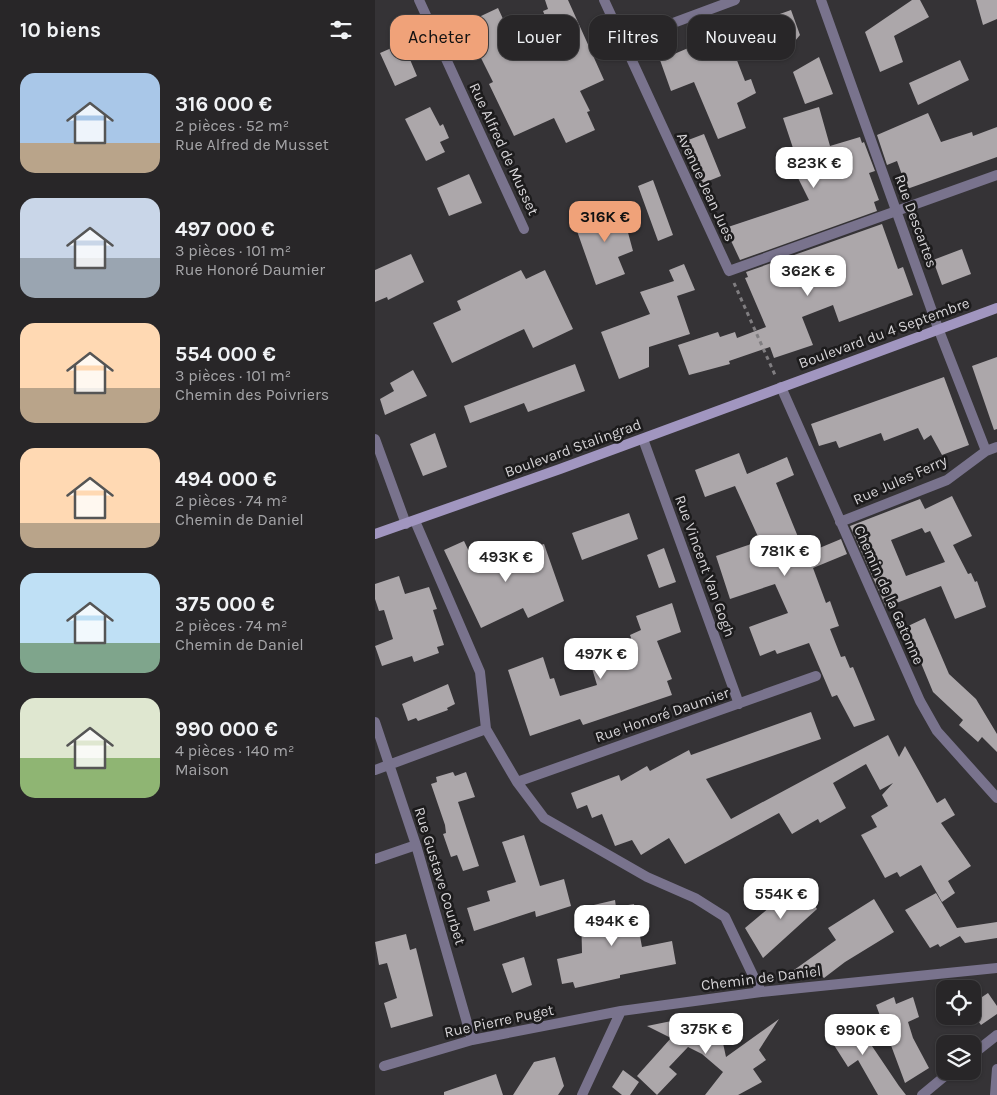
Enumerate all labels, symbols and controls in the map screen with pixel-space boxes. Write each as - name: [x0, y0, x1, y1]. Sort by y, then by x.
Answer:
- chip: Acheter: [390, 15, 488, 60]
- chip: Louer: [498, 15, 579, 60]
- chip: Filtres: [589, 15, 677, 60]
- chip: Nouveau: [687, 15, 795, 60]
- icon: filters: [327, 16, 355, 44]
- text: 10 biens: [20, 18, 101, 42]
- street label: Rue Alfred de Musset: [465, 80, 543, 218]
- text: 316 000 €: [175, 92, 272, 116]
- icon: home: [60, 93, 120, 153]
- text: 2 pièces · 52 m²: [175, 116, 289, 135]
- street label: Avenue Jean Jues: [673, 130, 739, 244]
- text: Rue Alfred de Musset: [175, 135, 329, 154]
- pin: 823K €: [773, 146, 855, 189]
- text: 823K €: [787, 153, 841, 172]
- street label: Rue Descartes: [891, 172, 941, 270]
- pin: 316K €: [564, 200, 646, 243]
- text: 316K €: [580, 207, 630, 226]
- text: 497 000 €: [175, 217, 275, 241]
- icon: home: [60, 218, 120, 278]
- text: 3 pièces · 101 m²: [175, 241, 291, 260]
- pin: 362K €: [767, 254, 849, 297]
- text: Rue Honoré Daumier: [175, 260, 325, 279]
- text: 362K €: [781, 261, 835, 280]
- street label: Boulevard du 4 Septembre: [796, 294, 972, 372]
- text: 554 000 €: [175, 342, 276, 366]
- icon: home: [60, 343, 120, 403]
- text: 3 pièces · 101 m²: [175, 366, 291, 385]
- text: Chemin des Poivriers: [175, 385, 329, 404]
- street label: Boulevard Stalingrad: [502, 415, 644, 481]
- street label: Rue Jules Ferry: [850, 451, 950, 509]
- text: 494 000 €: [175, 467, 277, 491]
- icon: home: [60, 468, 120, 528]
- text: 2 pièces · 74 m²: [175, 491, 287, 510]
- street label: Rue Vincent Van Gogh: [671, 493, 739, 639]
- text: Chemin de Daniel: [175, 510, 304, 529]
- street label: Chemin de la Gatonne: [850, 522, 928, 668]
- pin: 781K €: [744, 534, 826, 577]
- pin: 493K €: [465, 540, 547, 583]
- text: 781K €: [761, 541, 809, 560]
- text: 493K €: [479, 547, 533, 566]
- text: 375 000 €: [175, 592, 275, 616]
- icon: home: [60, 593, 120, 653]
- text: 2 pièces · 74 m²: [175, 616, 287, 635]
- text: Chemin de Daniel: [175, 635, 304, 654]
- pin: 497K €: [560, 638, 642, 680]
- text: 497K €: [575, 644, 627, 663]
- street label: Rue Honoré Daumier: [593, 683, 732, 746]
- text: 990 000 €: [175, 717, 278, 741]
- icon: home: [60, 718, 120, 778]
- text: 4 pièces · 140 m²: [175, 741, 294, 760]
- text: Maison: [175, 760, 229, 779]
- street label: Rue Gustave Courbet: [410, 805, 470, 947]
- pin: 554K €: [740, 878, 822, 920]
- text: 554K €: [755, 884, 807, 903]
- pin: 494K €: [571, 904, 653, 947]
- text: 494K €: [585, 911, 639, 930]
- street label: Chemin de Daniel: [700, 962, 822, 994]
- map controls: [936, 980, 981, 1080]
- button: locate: [936, 980, 981, 1025]
- street label: Rue Pierre Puget: [443, 1001, 556, 1041]
- pin: 375K €: [665, 1012, 747, 1055]
- pin: 990K €: [822, 1014, 904, 1056]
- text: 375K €: [680, 1019, 732, 1038]
- text: 990K €: [836, 1020, 890, 1039]
- button: layers: [936, 1035, 981, 1080]

